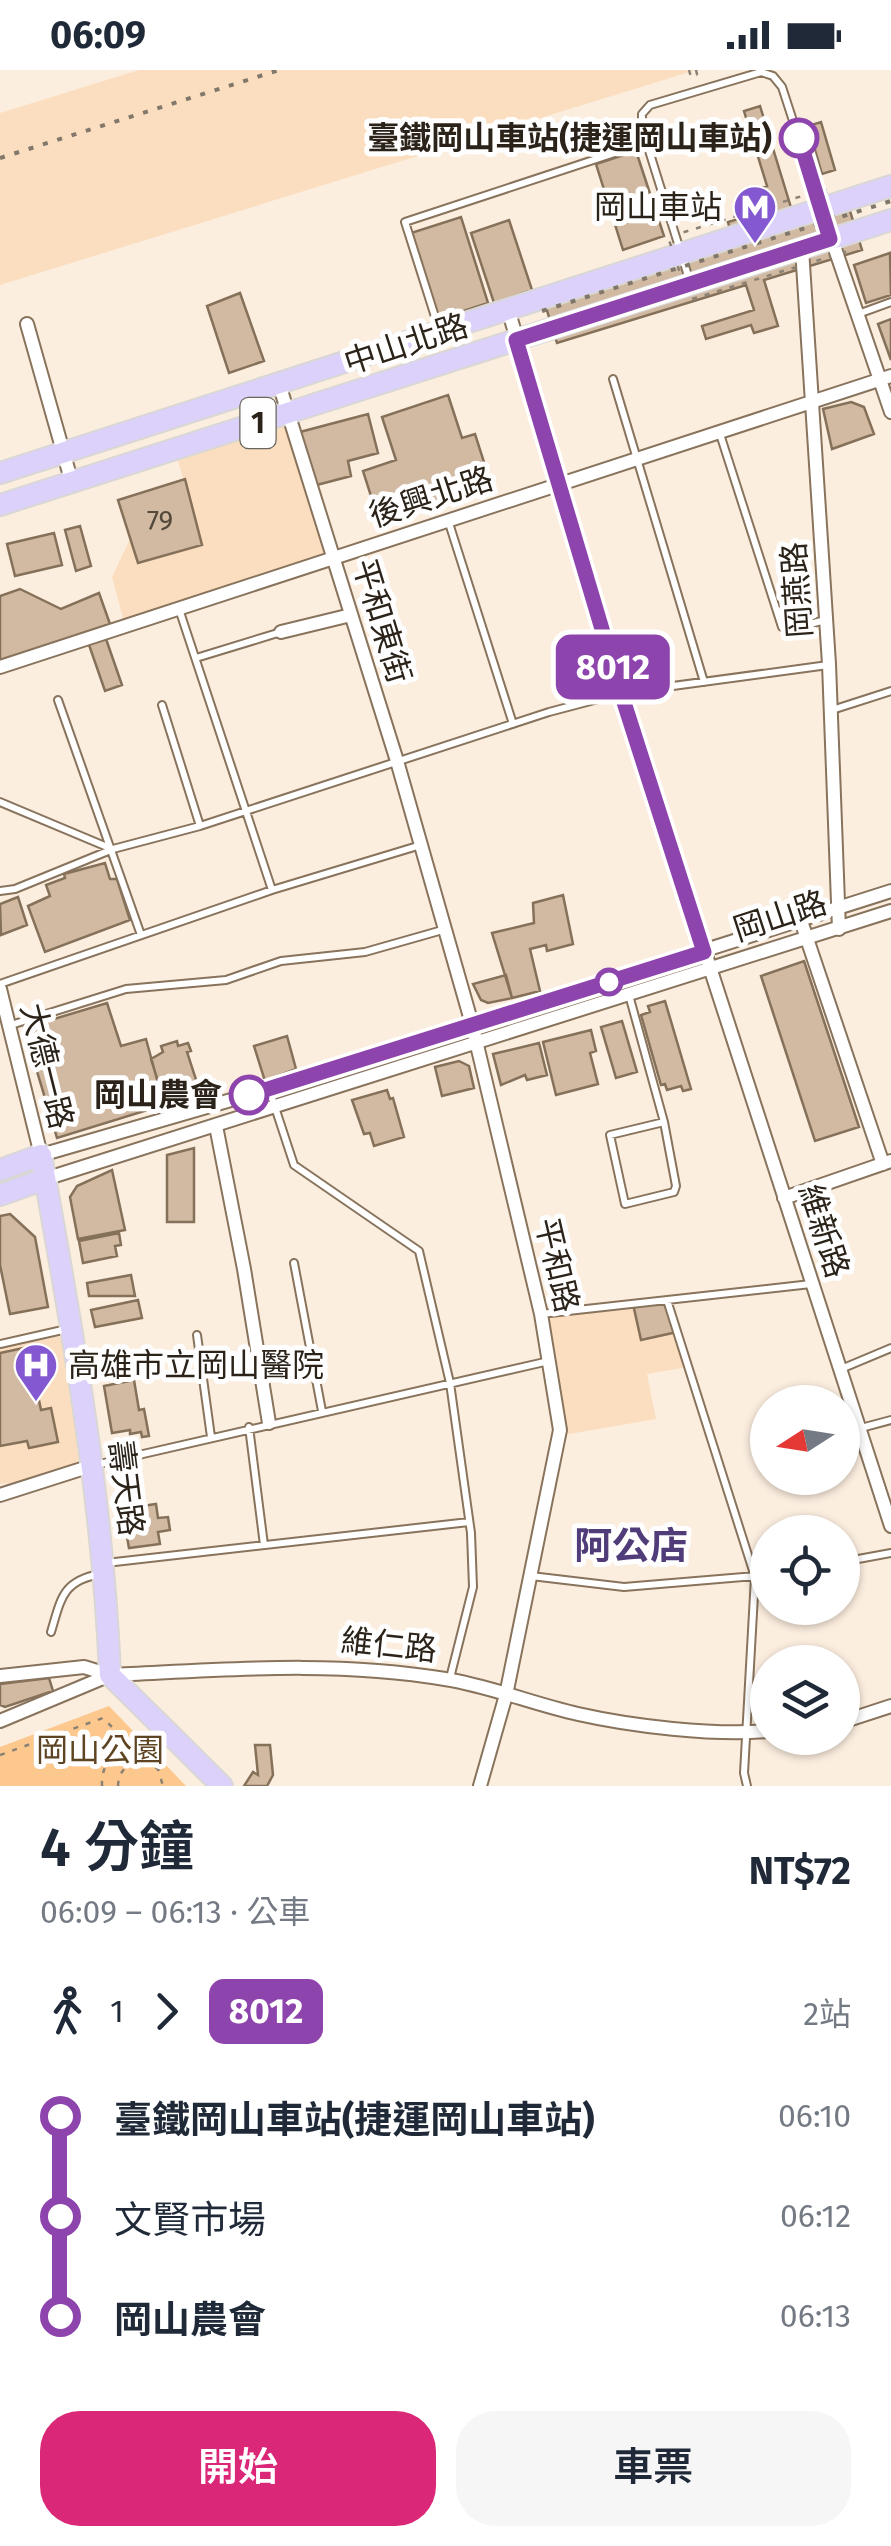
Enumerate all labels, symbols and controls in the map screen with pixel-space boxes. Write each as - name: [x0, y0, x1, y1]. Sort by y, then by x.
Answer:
- text: 06:09: [50, 12, 146, 58]
- place label: 臺鐵岡山車站(捷運岡山車站): [367, 119, 772, 157]
- marker: 臺鐵岡山車站(捷運岡山車站): [780, 119, 818, 157]
- metro station icon: 岡山車站: [732, 184, 778, 245]
- place label: 岡山車站: [594, 188, 722, 226]
- street label: 中山北路: [339, 306, 473, 382]
- road number: 1: [240, 398, 276, 448]
- street label: 後興北路: [364, 459, 498, 535]
- house number: 79: [147, 504, 173, 537]
- street label: 岡燕路: [775, 541, 819, 639]
- street label: 平和東街: [345, 554, 419, 688]
- line badge: 8012: [543, 634, 683, 700]
- text: 8012: [576, 646, 650, 688]
- street label: 岡山路: [728, 883, 832, 949]
- unlabelled marker: [596, 969, 622, 995]
- street label: 大德一路: [13, 999, 81, 1133]
- place label: 岡山農會: [94, 1076, 222, 1114]
- marker: 岡山農會: [230, 1076, 268, 1114]
- street label: 維新路: [791, 1179, 857, 1283]
- street label: 平和路: [528, 1214, 586, 1316]
- hospital icon: 高雄市立岡山醫院: [13, 1342, 59, 1403]
- place label: 高雄市立岡山醫院: [68, 1346, 324, 1384]
- north arrow: [750, 1385, 860, 1495]
- map controls: [750, 1385, 860, 1755]
- street label: 壽天路: [101, 1438, 151, 1538]
- button: locate: [750, 1515, 860, 1625]
- district label: 阿公店: [574, 1523, 688, 1569]
- street label: 維仁路: [339, 1621, 439, 1669]
- button: layers: [750, 1645, 860, 1755]
- park label: 岡山公園: [36, 1731, 164, 1769]
- text: 4 分鐘: [40, 1815, 194, 1881]
- text: NT$72: [749, 1848, 851, 1894]
- text: 06:09 – 06:13 · 公車: [40, 1893, 310, 1931]
- icon: walk: [40, 1984, 95, 2039]
- icon: forward: [139, 1984, 194, 2039]
- text: 8012: [229, 1990, 303, 2032]
- text: 1: [110, 1992, 124, 2030]
- text: 2站: [803, 1995, 851, 2033]
- text: 臺鐵岡山車站(捷運岡山車站): [114, 2097, 595, 2143]
- text: 06:10: [778, 2097, 851, 2135]
- text: 文賢市場: [114, 2197, 266, 2243]
- text: 06:12: [780, 2197, 851, 2235]
- text: 岡山農會: [114, 2297, 266, 2343]
- text: 06:13: [780, 2297, 851, 2335]
- button: 開始: [40, 2411, 436, 2526]
- button: 車票: [456, 2411, 851, 2526]

